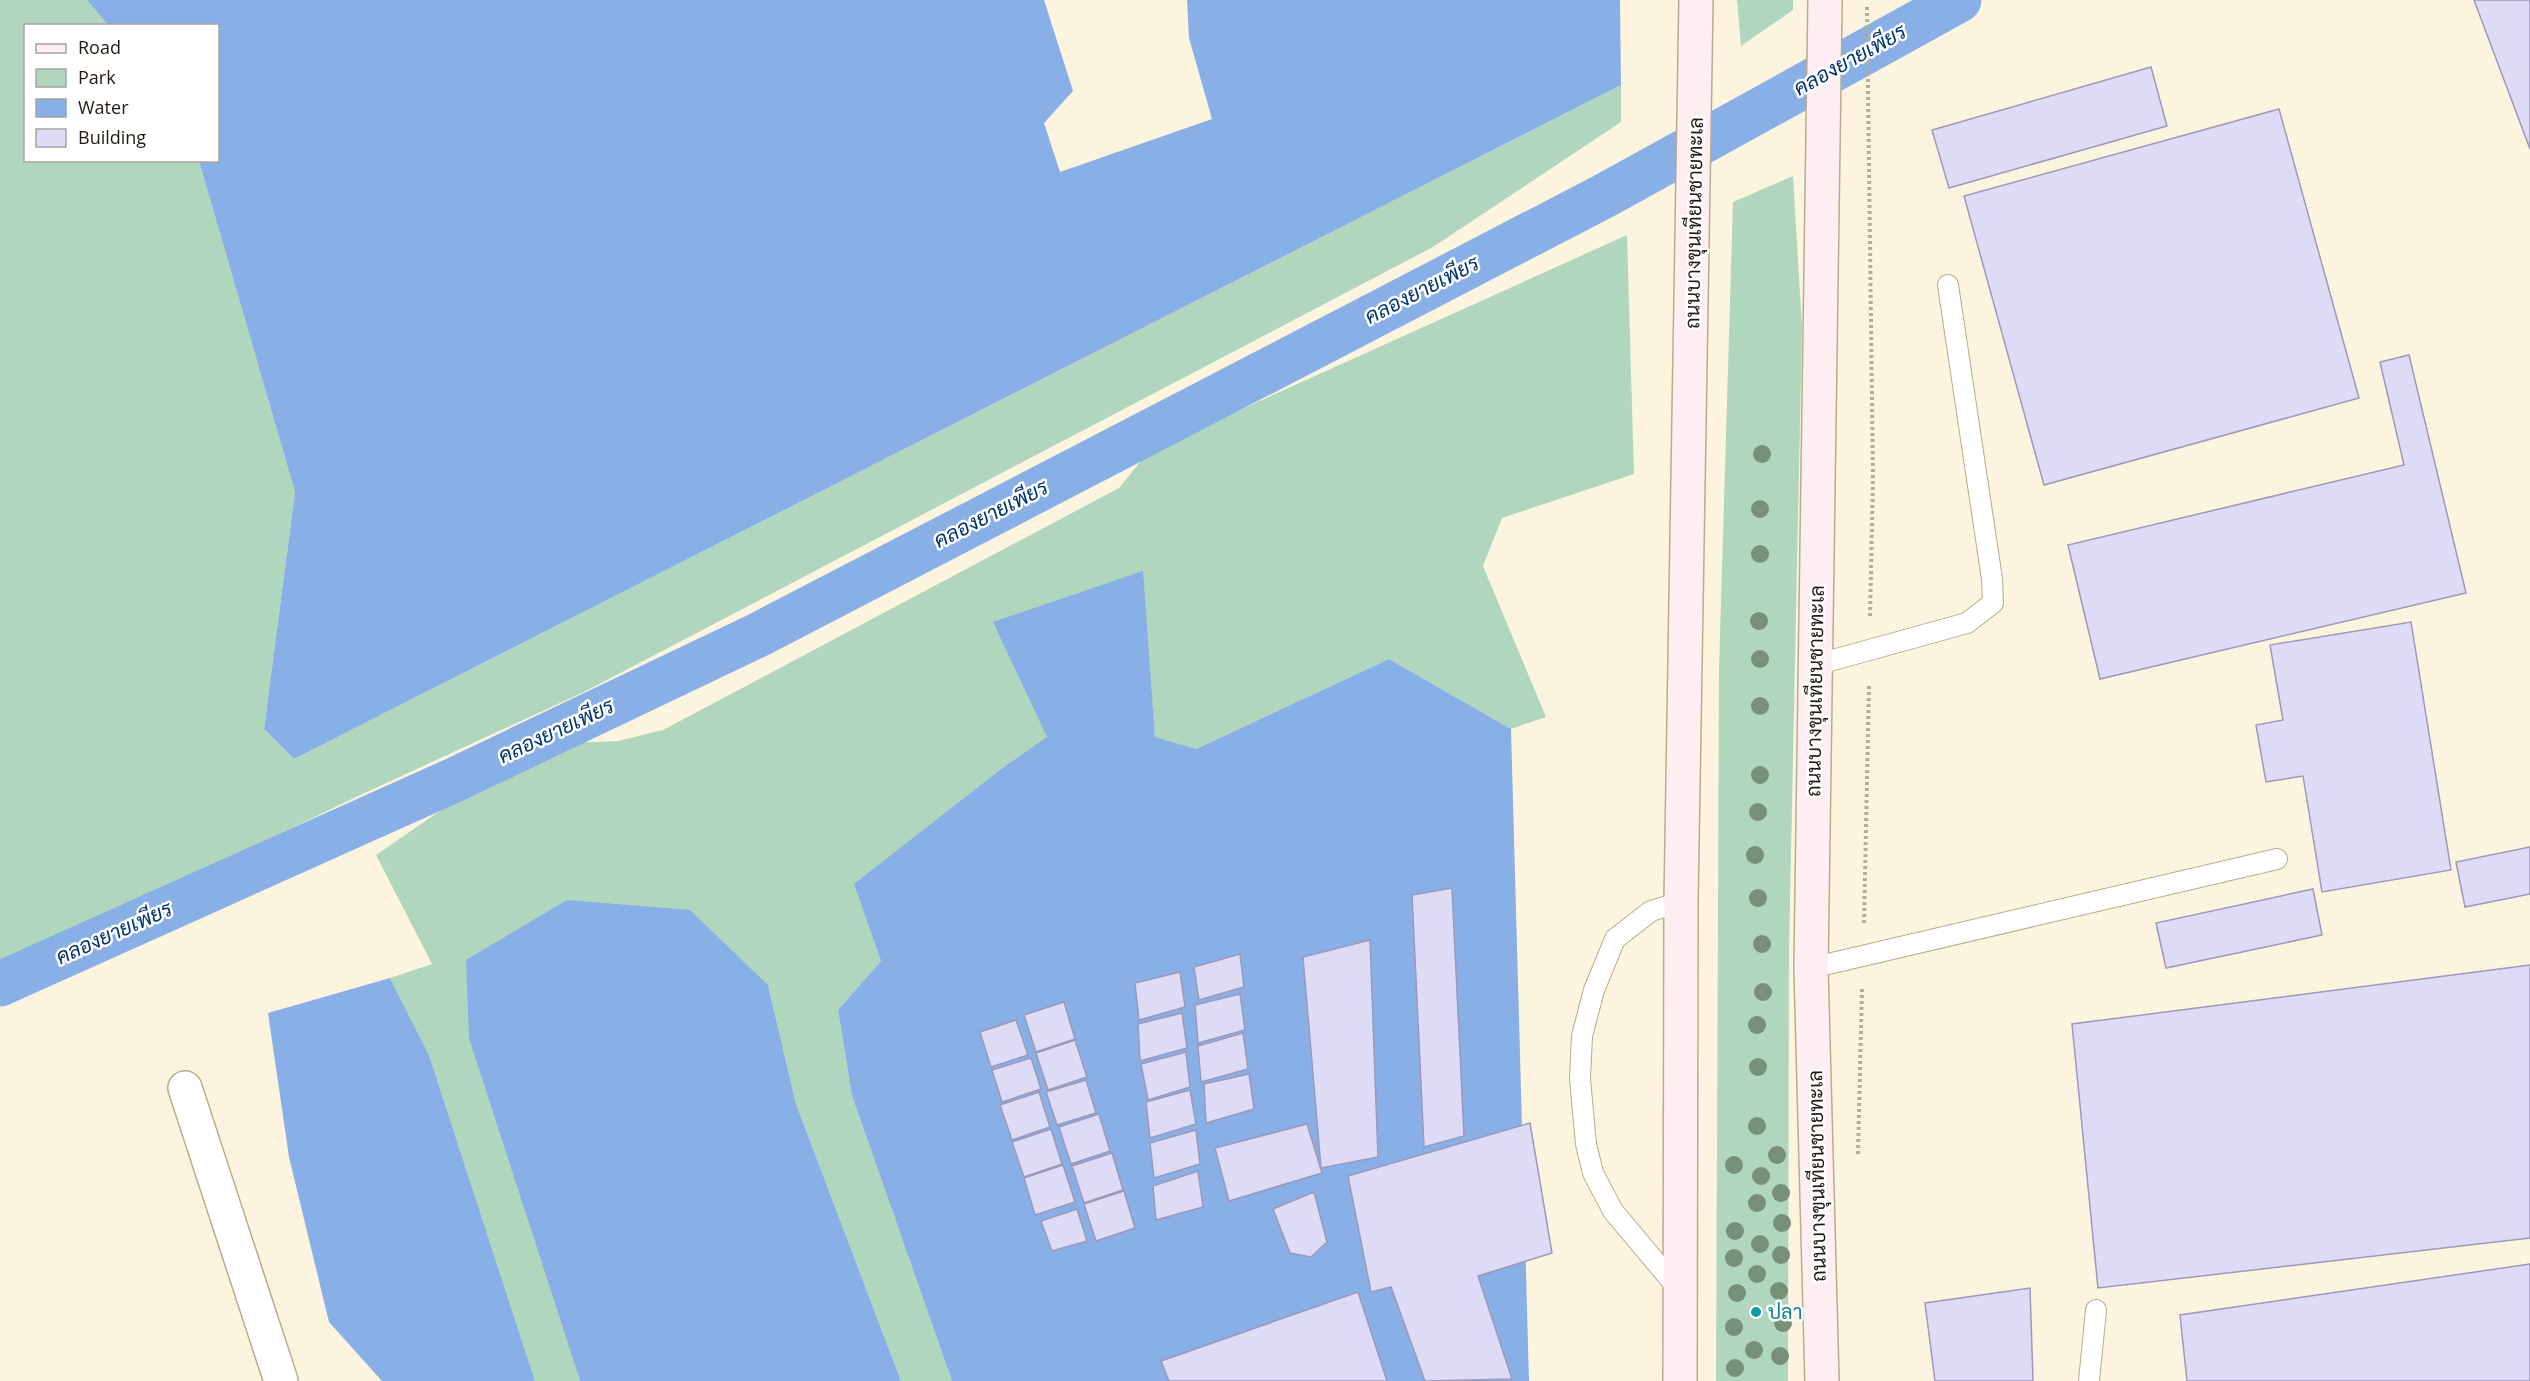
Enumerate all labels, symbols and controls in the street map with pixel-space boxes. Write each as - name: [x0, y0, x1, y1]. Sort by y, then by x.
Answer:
- water label: คลองยายเพียร: [1788, 16, 1912, 102]
- legend: [24, 24, 219, 162]
- text: Road: [78, 35, 121, 59]
- text: Park: [78, 65, 116, 89]
- text: Water: [78, 95, 129, 119]
- street label: ถนนบางขุนเทียนชายทะเล: [1678, 117, 1710, 329]
- text: Building: [78, 125, 146, 149]
- water label: คลองยายเพียร: [1360, 248, 1484, 330]
- water label: คลองยายเพียร: [929, 472, 1053, 554]
- street label: ถนนบางขุนเทียนชายทะเล: [1799, 585, 1831, 797]
- water label: คลองยายเพียร: [493, 691, 619, 769]
- water label: คลองยายเพียร: [51, 894, 177, 970]
- street label: ถนนบางขุนเทียนชายทะเล: [1801, 1070, 1833, 1282]
- place label: ปลา: [1768, 1298, 1802, 1325]
- marker: ปลา: [1749, 1305, 1763, 1319]

